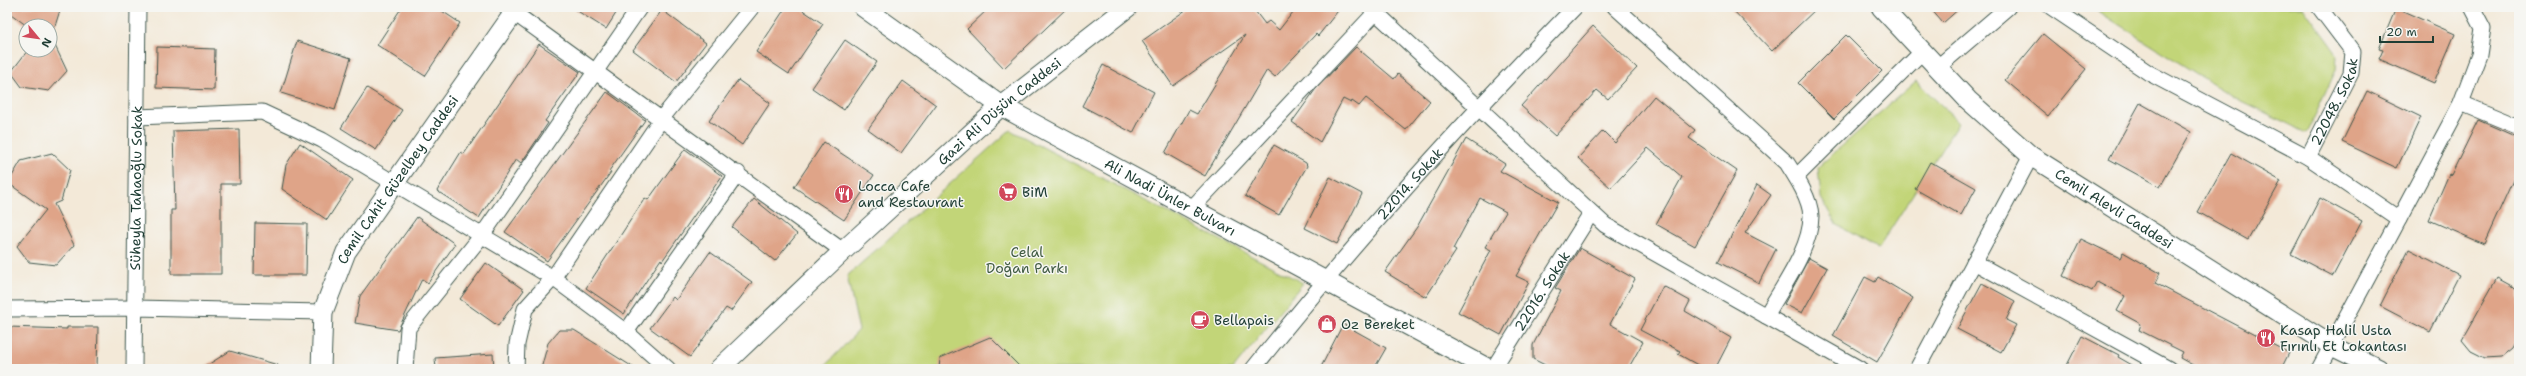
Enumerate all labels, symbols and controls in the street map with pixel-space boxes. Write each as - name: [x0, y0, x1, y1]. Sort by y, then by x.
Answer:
- north arrow: [18, 18, 58, 58]
- scale bar: [2380, 18, 2433, 44]
- text: 20 m: [2386, 24, 2417, 40]
- text: N: [37, 35, 55, 50]
- street label: Gazi Ali Düşün Caddesi: [934, 53, 1065, 169]
- street label: 22048. Sokak: [2307, 57, 2361, 148]
- street label: Cemil Cahit Güzelbey Caddesi: [333, 92, 462, 267]
- street label: Süheyla Tahaoğlu Sokak: [126, 106, 146, 270]
- street label: 22014. Sokak: [1373, 144, 1447, 223]
- street label: Ali Nadi Ünler Bulvarı: [1101, 154, 1239, 240]
- street label: Cemil Alevli Caddesi: [2052, 165, 2177, 252]
- place label: Locca Cafe and Restaurant: [858, 177, 964, 211]
- supermarket icon: BiM: [997, 181, 1019, 203]
- restaurant icon: Locca Cafe and Restaurant: [833, 183, 855, 205]
- place label: BiM: [1022, 183, 1048, 201]
- park label: Celal Doğan Parkı: [986, 243, 1068, 277]
- street label: 22016. Sokak: [1510, 248, 1574, 334]
- cafe icon: Bellapais: [1189, 309, 1211, 331]
- place label: Bellapais: [1214, 311, 1274, 329]
- shop icon: Oz Bereket: [1316, 313, 1338, 335]
- place label: Oz Bereket: [1341, 315, 1415, 333]
- place label: Kasap Halil Usta Fırınlı Et Lokantası: [2280, 321, 2407, 355]
- restaurant icon: Kasap Halil Usta Fırınlı Et Lokantası: [2255, 327, 2277, 349]

